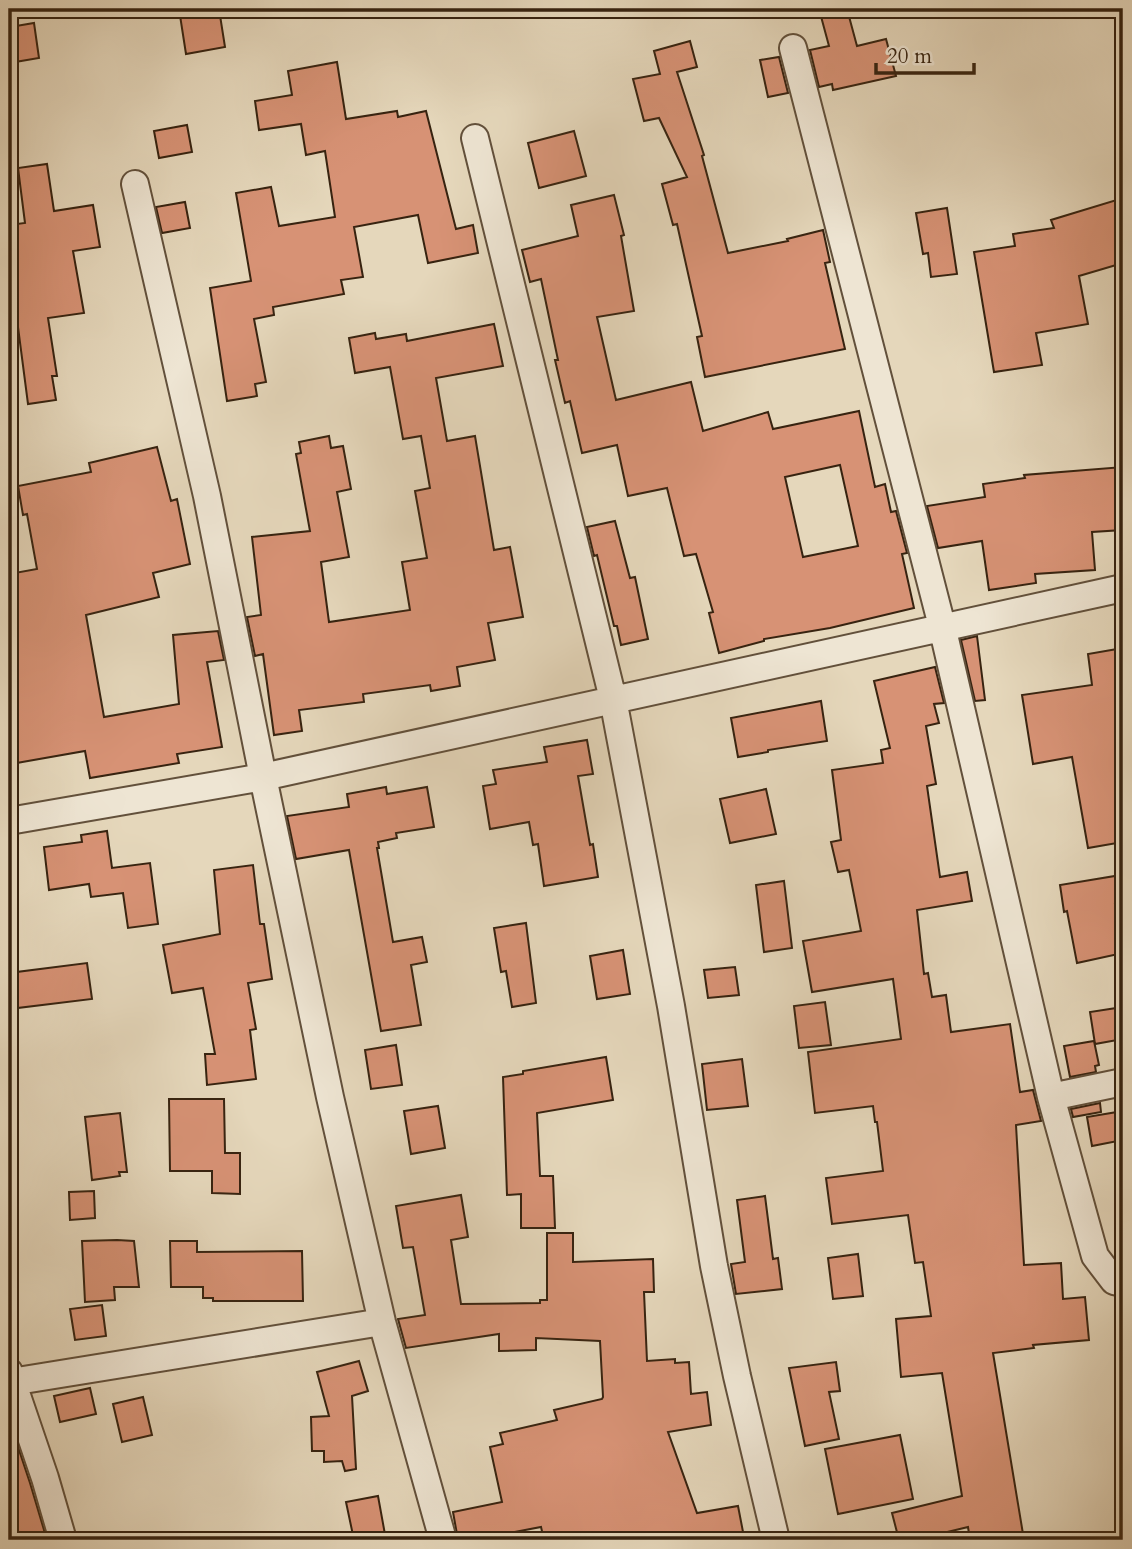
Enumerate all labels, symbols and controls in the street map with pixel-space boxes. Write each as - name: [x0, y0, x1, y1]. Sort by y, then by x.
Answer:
- scale bar: [876, 32, 974, 76]
- text: 20 m: [887, 42, 932, 71]

